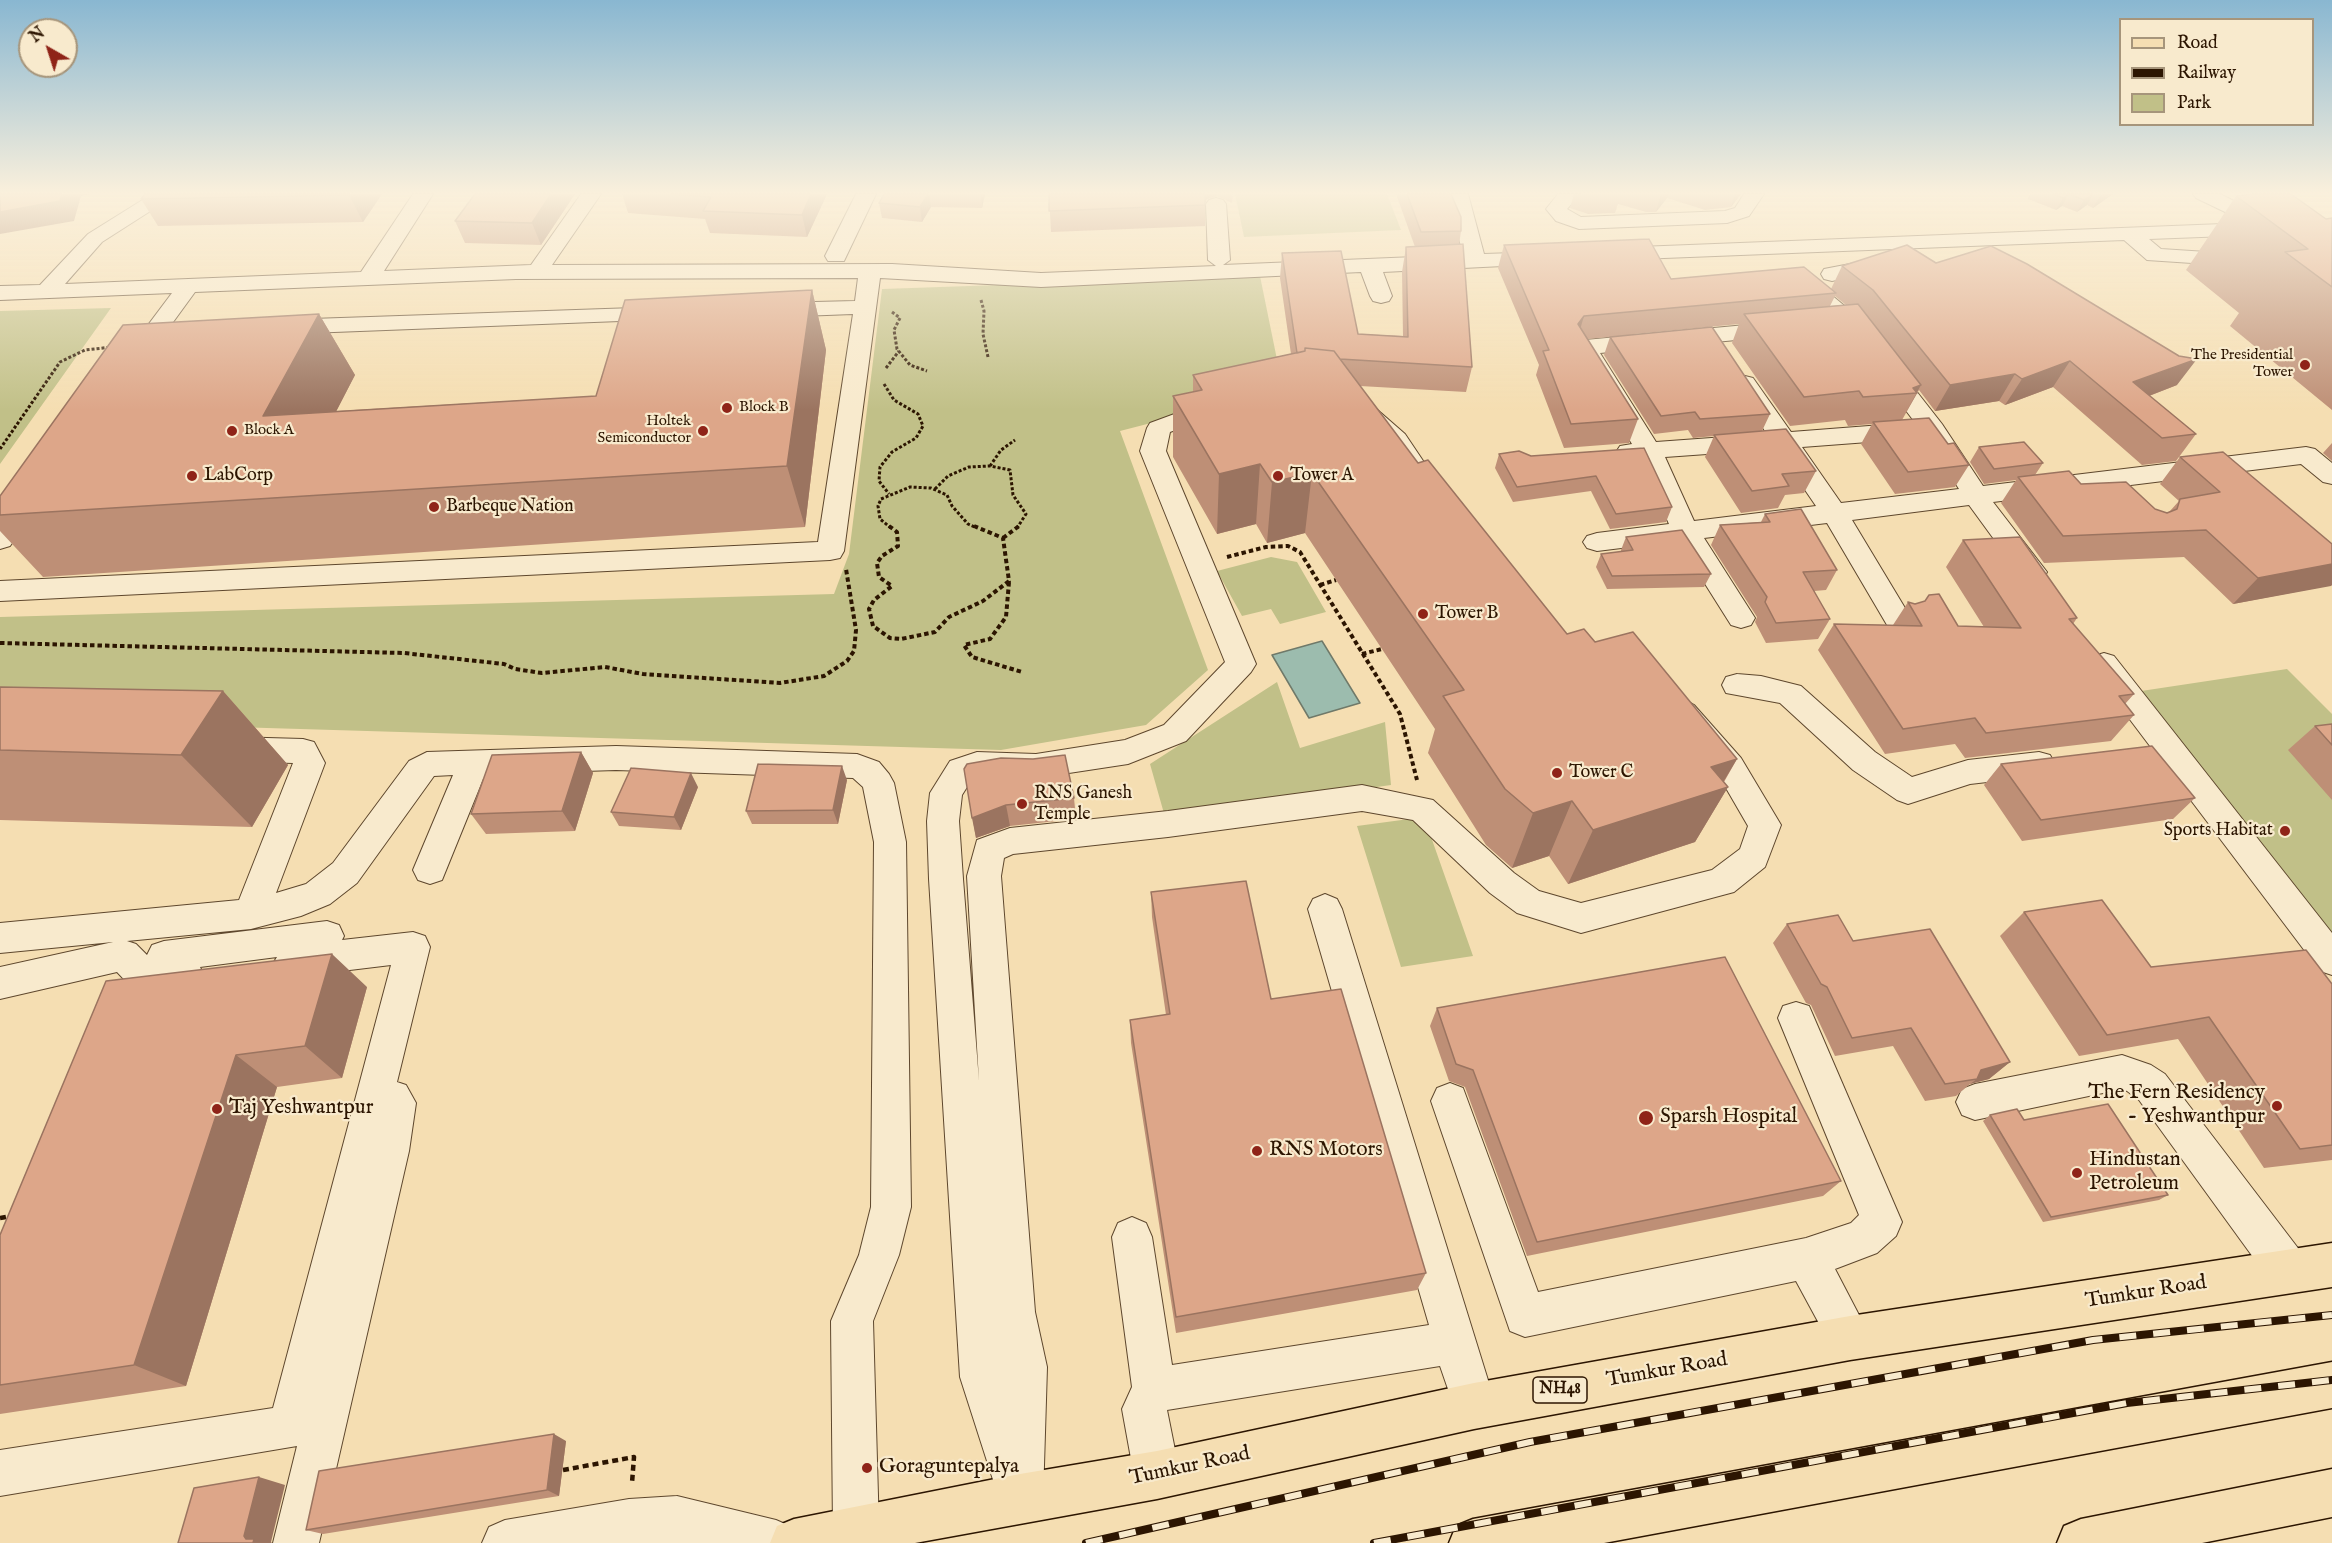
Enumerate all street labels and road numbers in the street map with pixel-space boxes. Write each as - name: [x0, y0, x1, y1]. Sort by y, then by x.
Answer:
- street label: Tumkur Road: [2084, 1271, 2208, 1315]
- street label: Tumkur Road: [1605, 1348, 1729, 1394]
- road number: NH48: [1533, 1377, 1587, 1403]
- street label: Tumkur Road: [1127, 1442, 1253, 1492]

